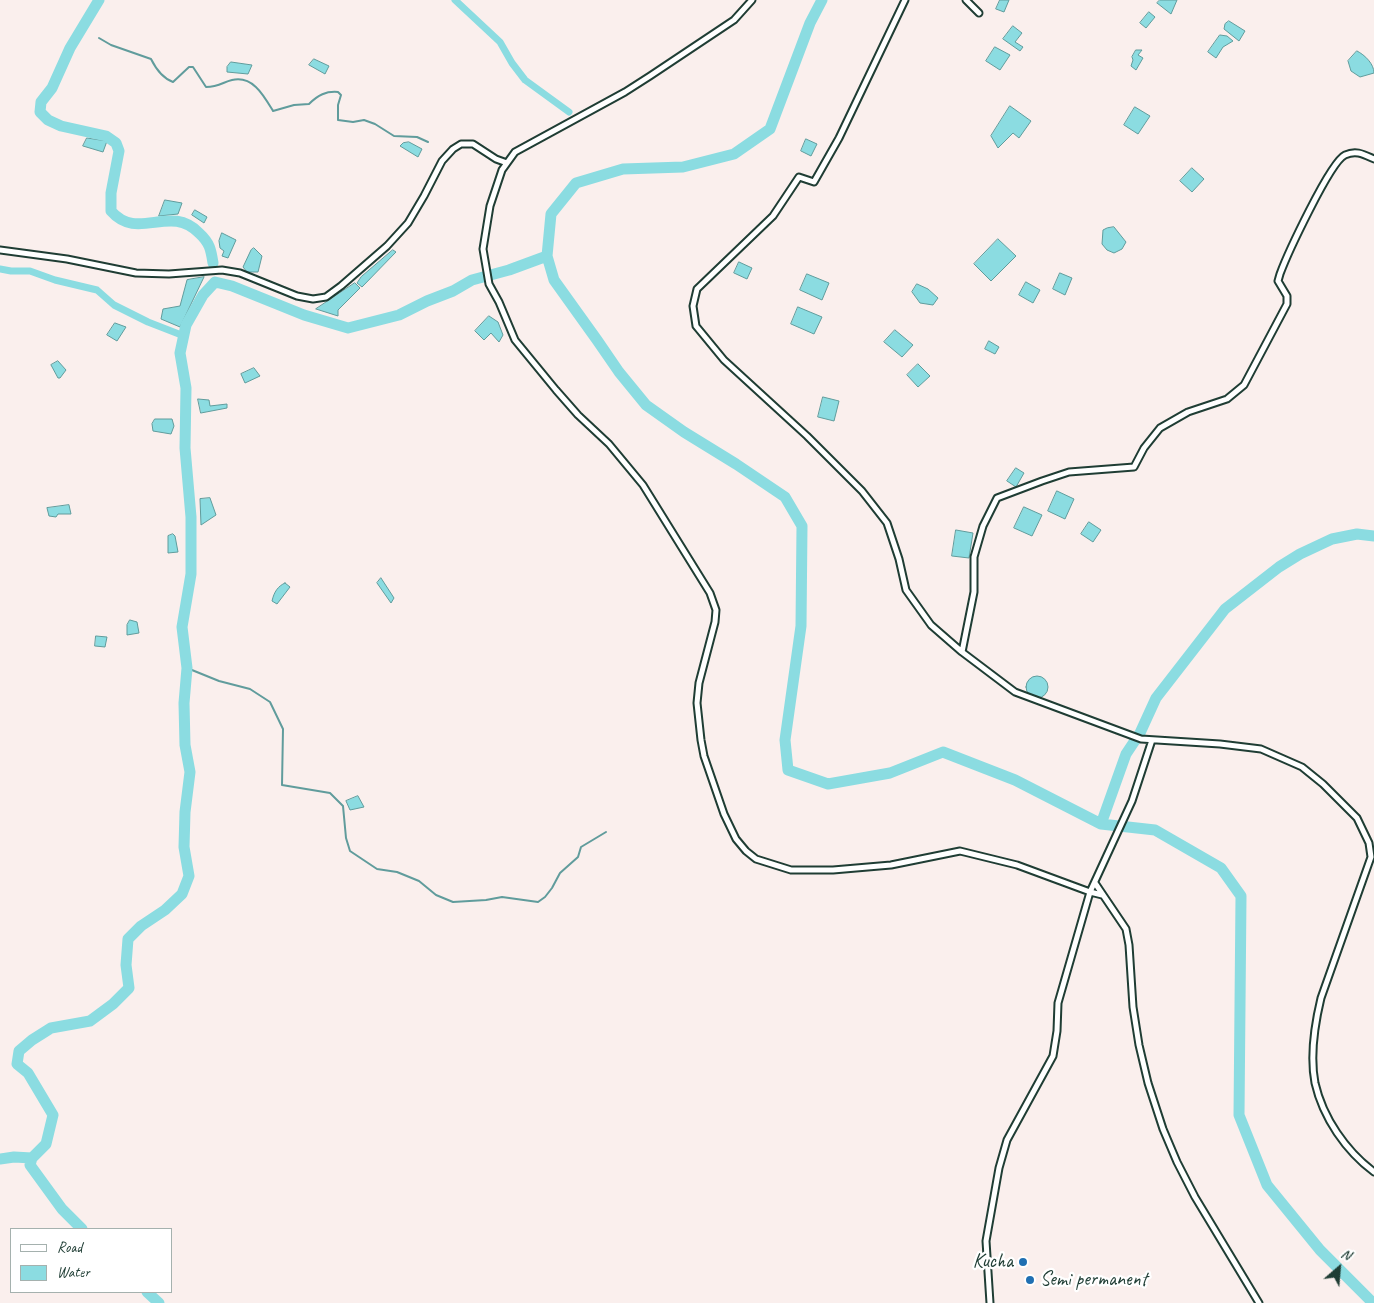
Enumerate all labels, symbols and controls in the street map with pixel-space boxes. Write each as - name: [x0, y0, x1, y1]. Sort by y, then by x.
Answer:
- legend: [10, 1228, 172, 1293]
- text: Road: [57, 1238, 82, 1257]
- north arrow: [1314, 1243, 1364, 1293]
- text: N: [1338, 1245, 1354, 1264]
- place label: Kucha: [973, 1250, 1013, 1274]
- marker: Kucha: [1017, 1256, 1029, 1268]
- text: Water: [57, 1263, 90, 1282]
- place label: Semi permanent: [1040, 1268, 1147, 1292]
- marker: Semi permanent: [1024, 1274, 1036, 1286]

